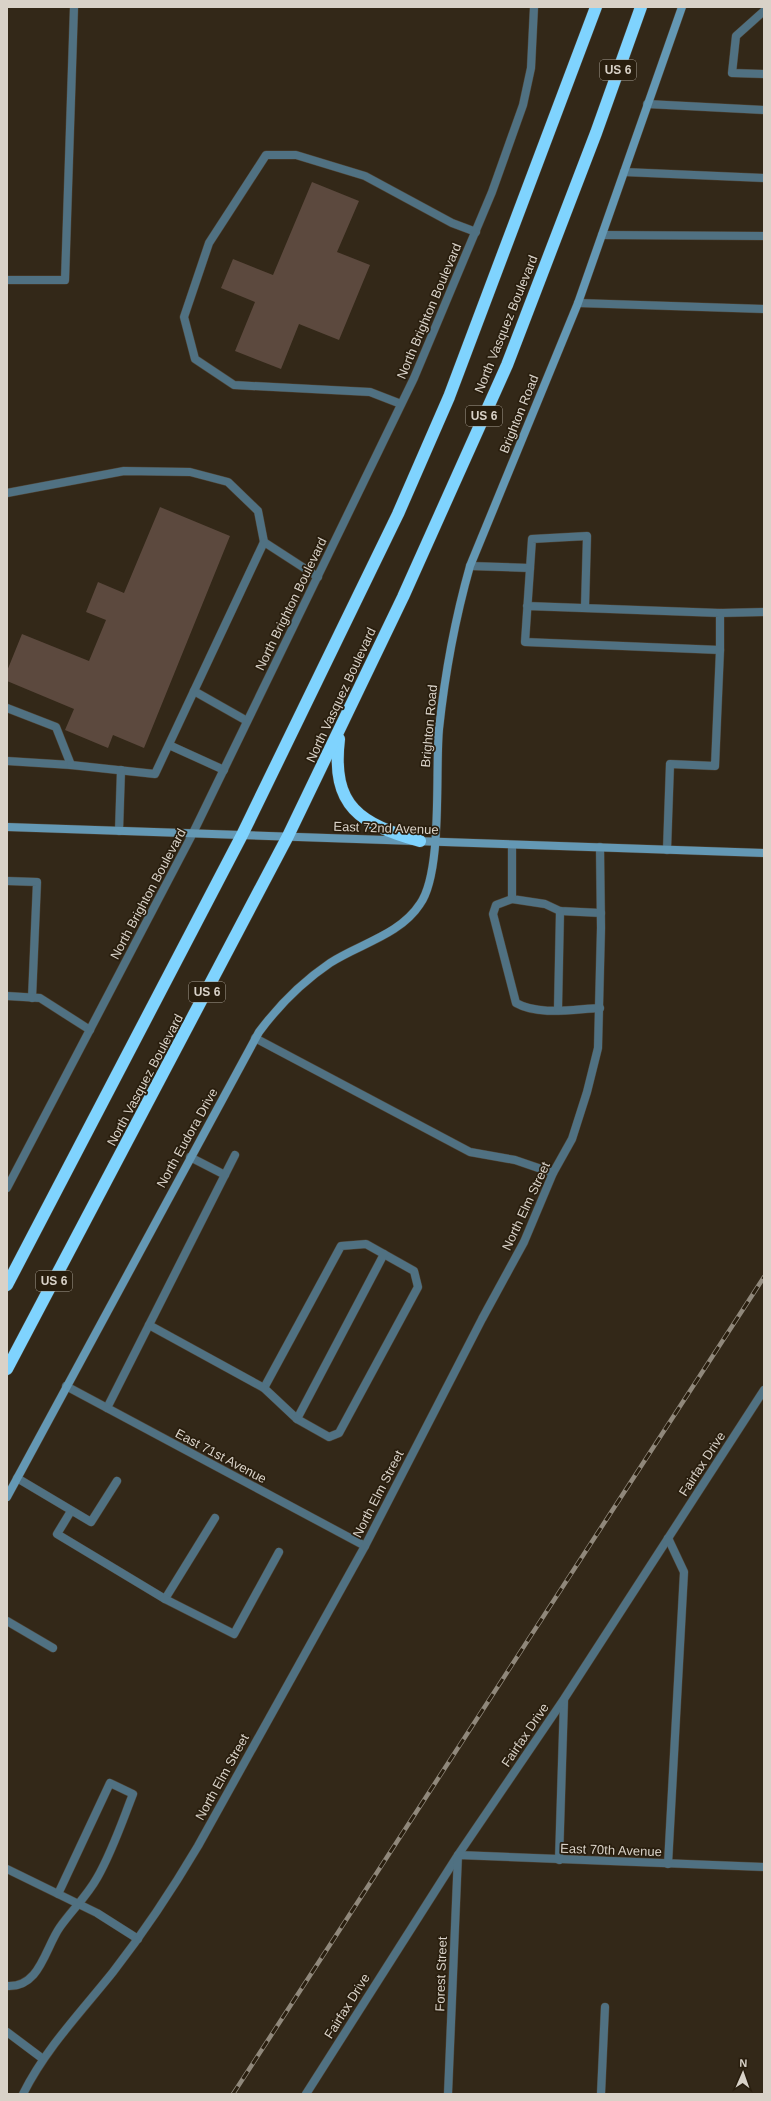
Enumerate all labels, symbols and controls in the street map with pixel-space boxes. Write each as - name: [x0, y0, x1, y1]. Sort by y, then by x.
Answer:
- road number: US 6: [600, 60, 636, 80]
- street label: North Brighton Boulevard: [394, 241, 464, 381]
- street label: North Vasquez Boulevard: [471, 253, 541, 395]
- street label: Brighton Road: [496, 373, 542, 455]
- road number: US 6: [466, 406, 502, 426]
- street label: North Brighton Boulevard: [252, 535, 330, 673]
- street label: North Vasquez Boulevard: [303, 625, 379, 765]
- street label: Brighton Road: [418, 684, 440, 768]
- street label: East 72nd Avenue: [333, 819, 439, 837]
- street label: North Brighton Boulevard: [107, 826, 189, 962]
- road number: US 6: [189, 982, 225, 1002]
- street label: North Vasquez Boulevard: [104, 1011, 186, 1149]
- street label: North Eudora Drive: [153, 1086, 221, 1190]
- street label: North Elm Street: [499, 1159, 553, 1253]
- road number: US 6: [36, 1271, 72, 1291]
- street label: East 71st Avenue: [173, 1426, 269, 1486]
- street label: Fairfax Drive: [676, 1429, 728, 1499]
- street label: North Elm Street: [350, 1447, 407, 1540]
- street label: Fairfax Drive: [498, 1700, 552, 1770]
- street label: North Elm Street: [192, 1731, 252, 1823]
- street label: East 70th Avenue: [560, 1841, 662, 1859]
- street label: Forest Street: [432, 1936, 450, 2012]
- street label: Fairfax Drive: [321, 1971, 373, 2041]
- north arrow: [723, 2053, 763, 2093]
- text: N: [739, 2057, 748, 2069]

